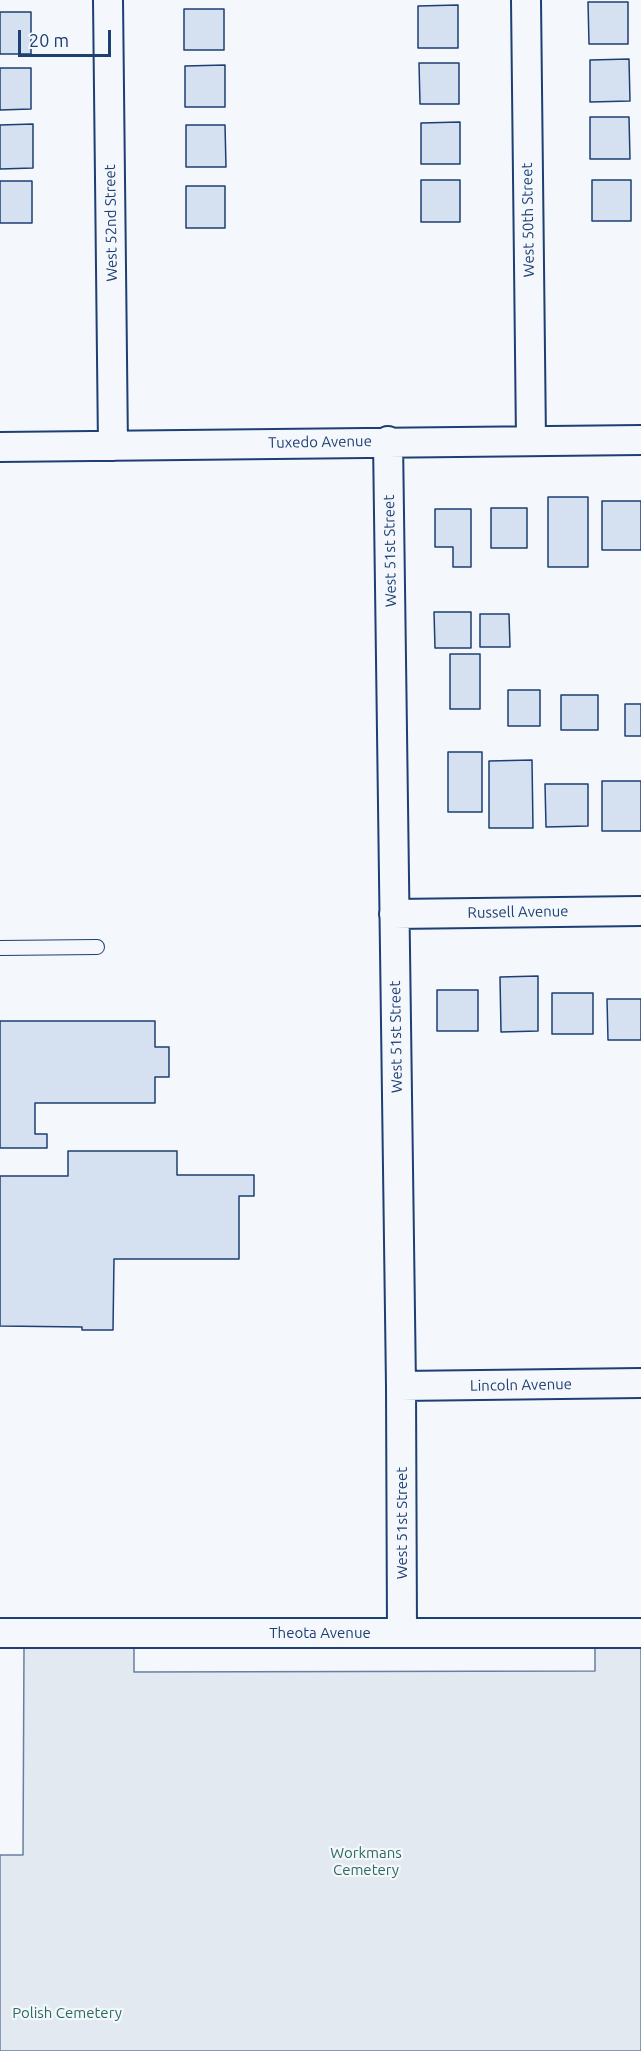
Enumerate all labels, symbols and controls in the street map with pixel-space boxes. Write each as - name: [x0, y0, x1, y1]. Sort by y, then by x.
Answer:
- scale bar: [21, 18, 114, 56]
- text: 20 m: [29, 30, 69, 50]
- street label: West 50th Street: [518, 163, 538, 277]
- street label: West 52nd Street: [101, 164, 121, 282]
- street label: Tuxedo Avenue: [268, 432, 372, 452]
- street label: West 51st Street: [380, 495, 400, 607]
- street label: Russell Avenue: [467, 902, 569, 922]
- street label: West 51st Street: [386, 981, 406, 1093]
- street label: Lincoln Avenue: [470, 1375, 572, 1395]
- street label: West 51st Street: [393, 1467, 411, 1579]
- street label: Theota Avenue: [269, 1624, 371, 1642]
- park label: Workmans Cemetery: [330, 1844, 402, 1879]
- park label: Polish Cemetery: [12, 2004, 122, 2022]

